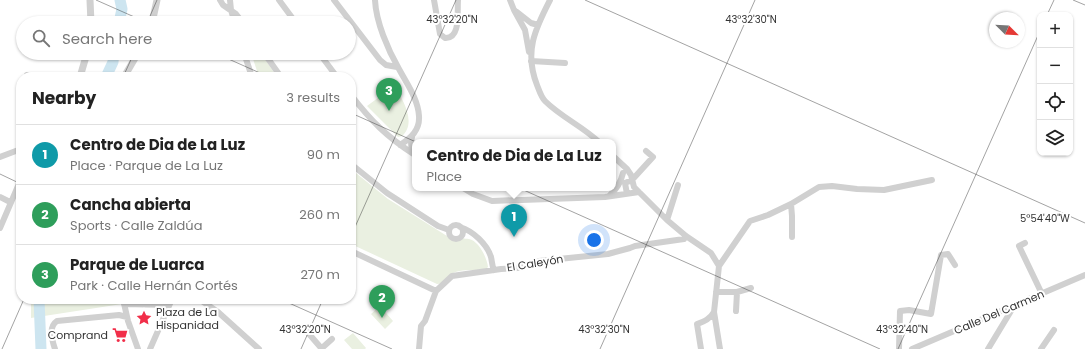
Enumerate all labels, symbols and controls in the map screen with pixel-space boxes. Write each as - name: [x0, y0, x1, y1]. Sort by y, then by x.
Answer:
- text: 43°32'20"N: [426, 12, 478, 27]
- text: 43°32'30"N: [725, 12, 777, 27]
- north arrow: [989, 12, 1025, 48]
- map controls: [1037, 12, 1073, 156]
- button: +: [1037, 12, 1073, 48]
- search box: [16, 16, 356, 60]
- icon: search: [30, 27, 52, 49]
- text: Search here: [62, 28, 152, 49]
- button: −: [1037, 48, 1073, 84]
- pin: 3: [376, 78, 402, 111]
- button: locate: [1037, 84, 1073, 120]
- text: Nearby: [32, 86, 96, 110]
- text: 3 results: [286, 88, 340, 107]
- button: layers: [1037, 120, 1073, 156]
- text: Centro de Dia de La Luz: [70, 134, 245, 155]
- popup: [412, 139, 616, 191]
- text: 1: [43, 145, 47, 164]
- text: 90 m: [307, 145, 340, 164]
- text: Centro de Dia de La Luz: [426, 145, 602, 166]
- text: Place · Parque de La Luz: [70, 156, 223, 175]
- text: Place: [426, 167, 462, 186]
- text: Cancha abierta: [70, 194, 191, 215]
- pin: 1: [501, 204, 527, 237]
- text: 2: [41, 205, 49, 224]
- text: 260 m: [299, 205, 340, 224]
- text: 5°54'40"W: [1020, 211, 1070, 226]
- text: Sports · Calle Zaldúa: [70, 216, 202, 235]
- your location: [584, 230, 604, 250]
- street label: El Caleyón: [506, 251, 564, 275]
- text: Parque de Luarca: [70, 254, 204, 275]
- text: 3: [41, 265, 49, 284]
- text: 270 m: [300, 265, 340, 284]
- text: Park · Calle Hernán Cortés: [70, 276, 238, 295]
- pin: 2: [369, 285, 395, 318]
- street label: Calle Del Carmen: [951, 286, 1047, 338]
- place label: Plaza de La Hispanidad: [156, 304, 219, 333]
- place icon: Plaza de La Hispanidad: [135, 309, 153, 327]
- text: 43°32'20"N: [279, 322, 331, 337]
- text: 43°32'30"N: [578, 322, 630, 337]
- text: 43°32'40"N: [876, 322, 928, 337]
- supermarket icon: Comprand: [111, 326, 129, 344]
- place label: Comprand: [48, 327, 108, 343]

